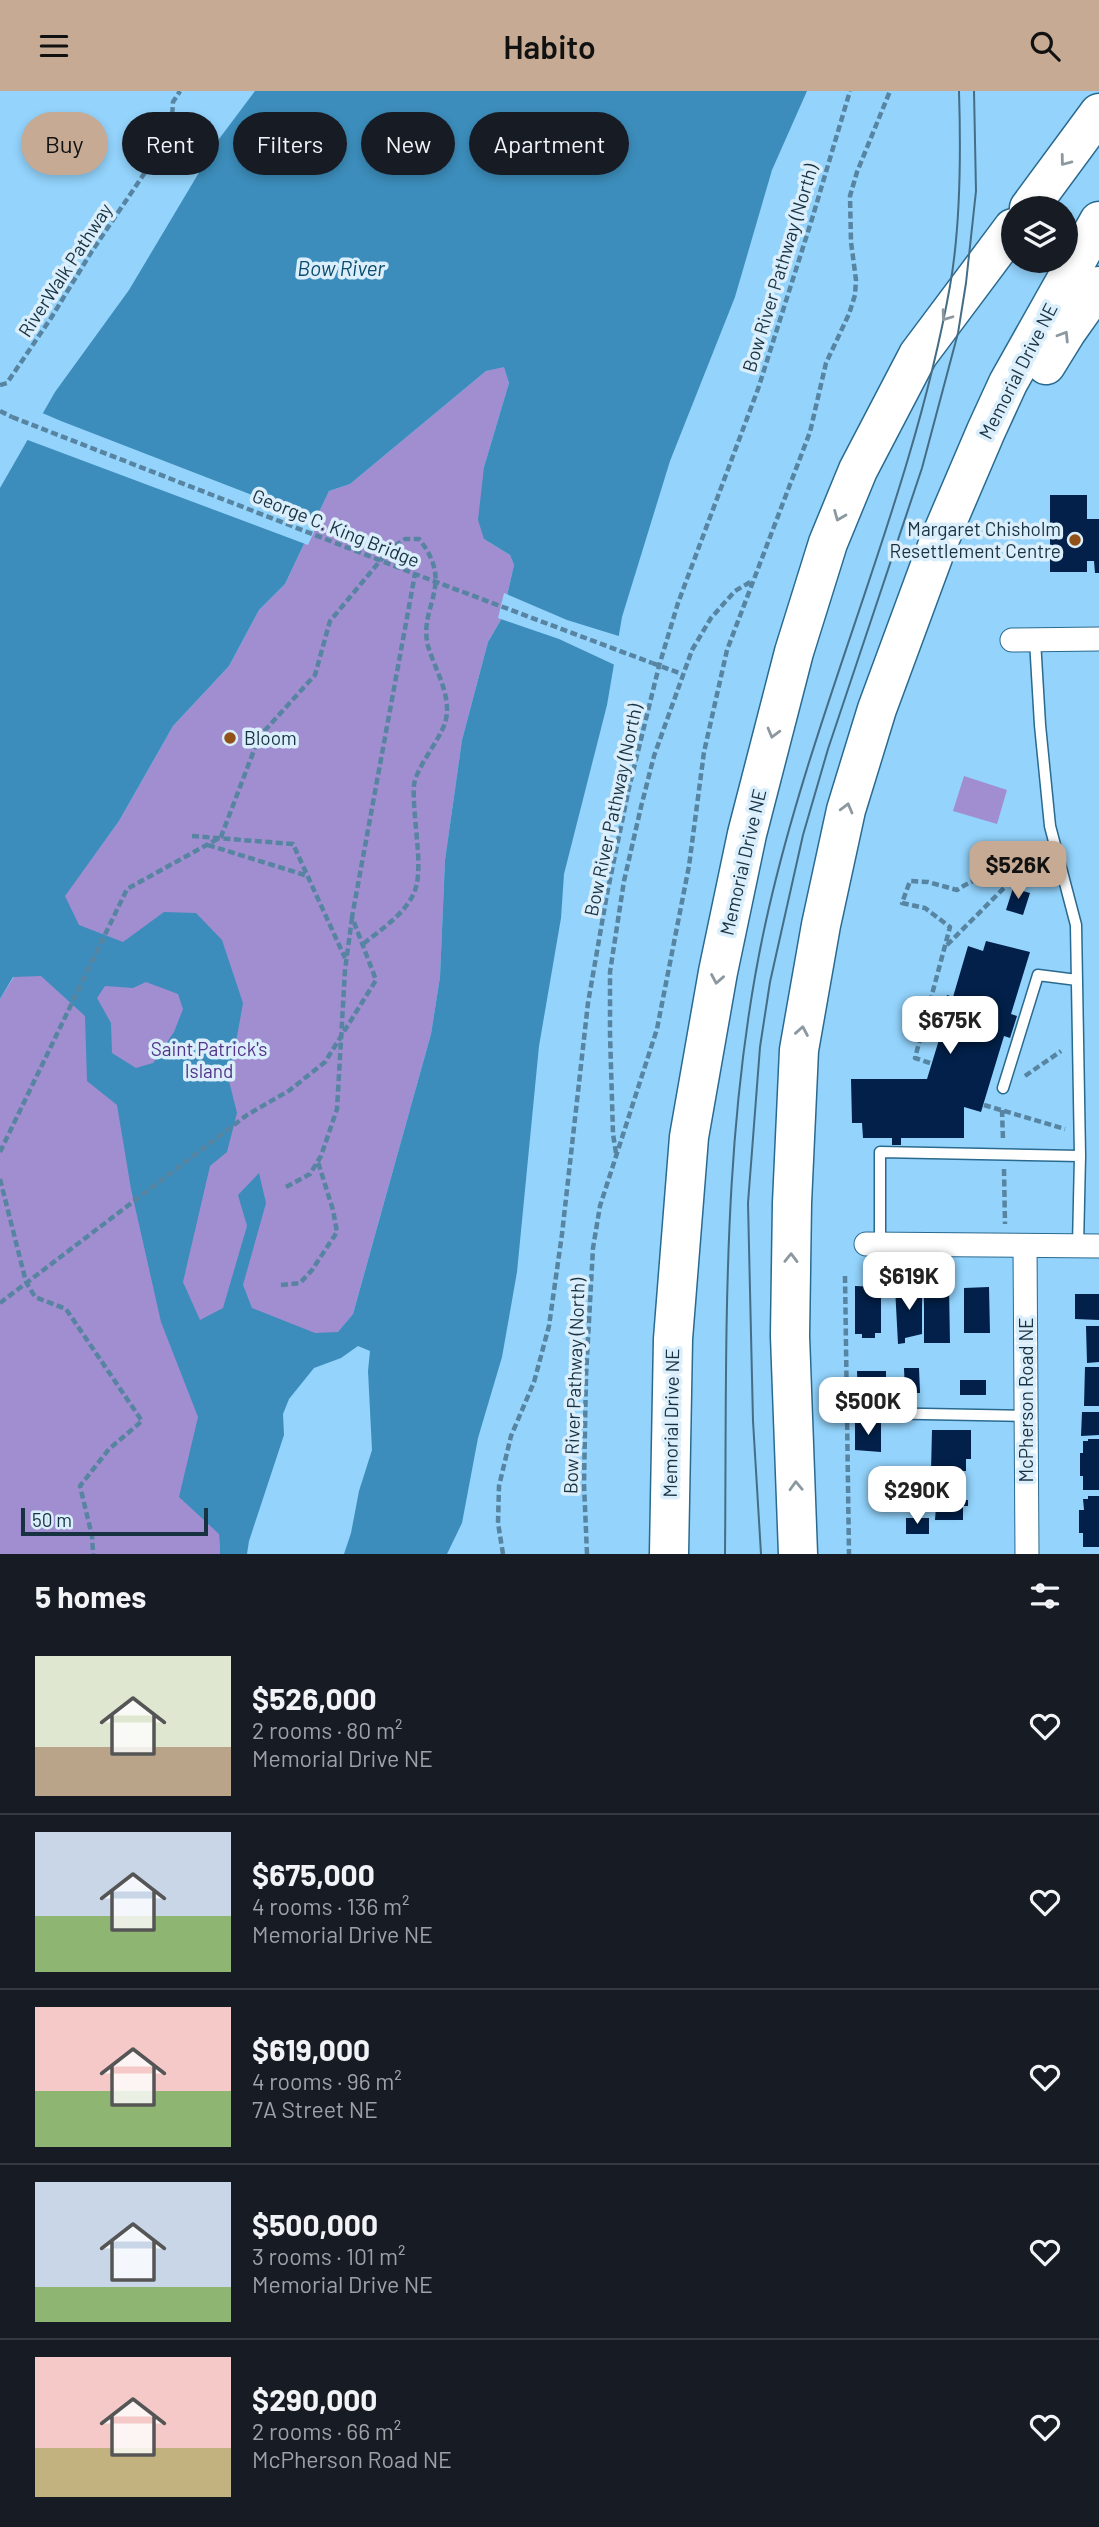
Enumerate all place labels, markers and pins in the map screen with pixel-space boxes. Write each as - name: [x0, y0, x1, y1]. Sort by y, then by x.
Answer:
- place label: Margaret Chisholm Resettlement Centre: [890, 517, 1061, 562]
- marker: Margaret Chisholm Resettlement Centre: [1067, 532, 1083, 548]
- place label: Bloom: [244, 726, 297, 749]
- marker: Bloom: [222, 730, 238, 746]
- pin: $526K: [969, 841, 1067, 901]
- pin: $675K: [901, 997, 999, 1056]
- pin: $619K: [860, 1253, 958, 1312]
- pin: $500K: [819, 1377, 917, 1437]
- pin: $290K: [868, 1467, 966, 1526]

